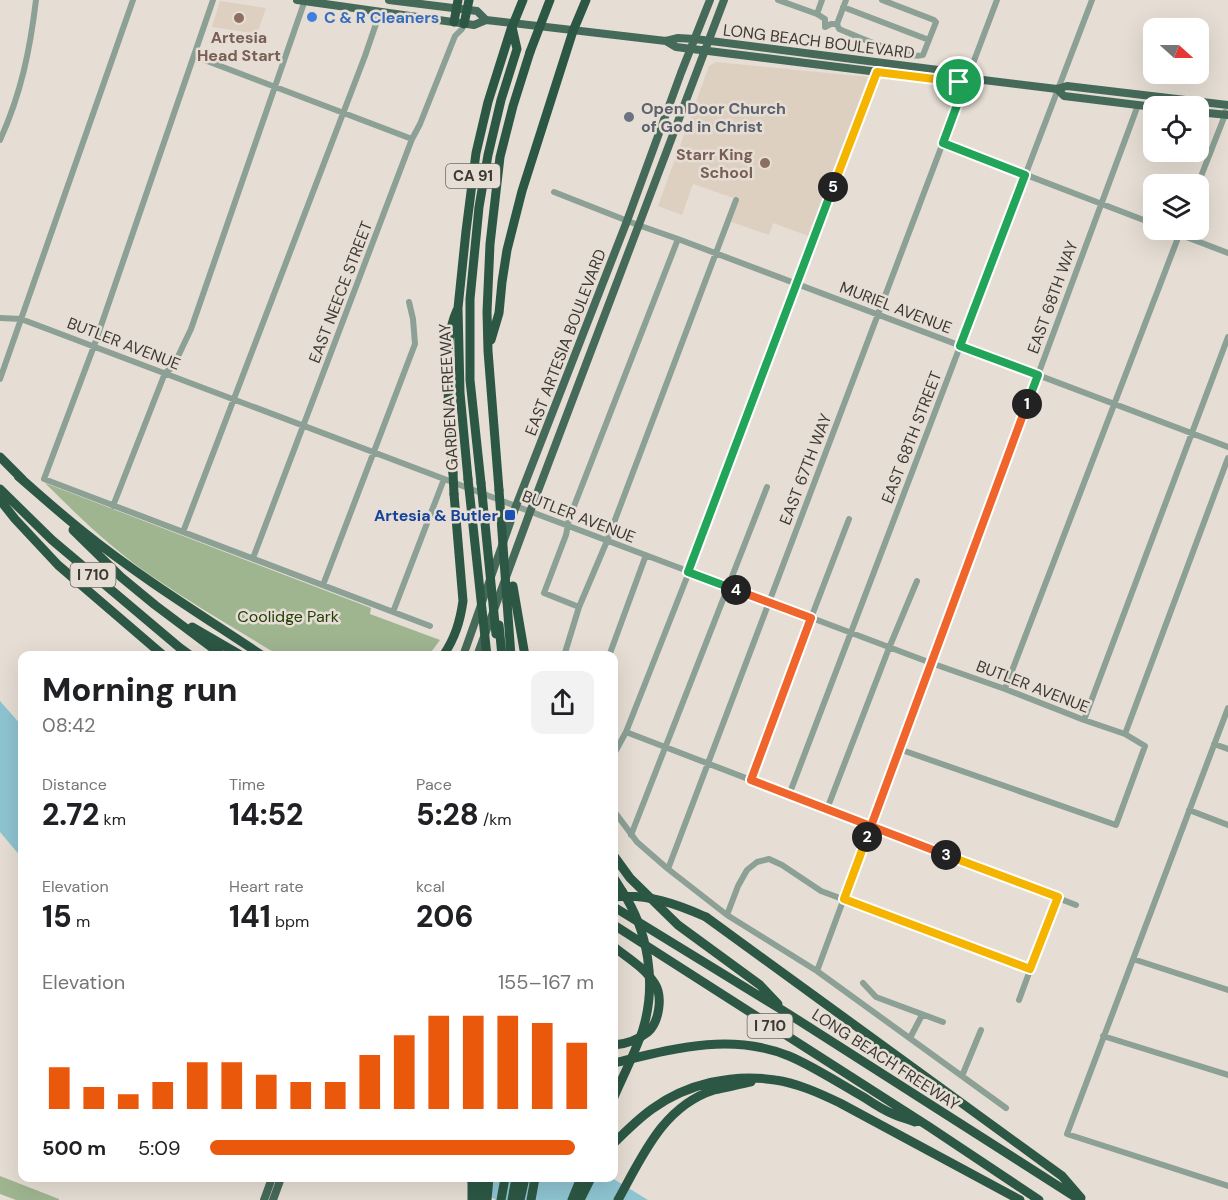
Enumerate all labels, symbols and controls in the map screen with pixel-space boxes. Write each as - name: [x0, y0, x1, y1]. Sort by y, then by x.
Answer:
- place label: C & R Cleaners: [324, 7, 439, 28]
- marker: C & R Cleaners: [305, 10, 319, 24]
- marker: Artesia Head Start: [232, 11, 246, 25]
- north arrow: [1143, 18, 1209, 84]
- map controls: [1143, 18, 1209, 240]
- street label: LONG BEACH BOULEVARD: [722, 19, 916, 64]
- place label: Artesia Head Start: [197, 27, 281, 66]
- pin: [933, 56, 984, 107]
- icon: arrive: [942, 65, 975, 98]
- button: locate: [1143, 96, 1209, 162]
- place label: Open Door Church of God in Christ: [641, 98, 786, 137]
- marker: Open Door Church of God in Christ: [622, 110, 636, 124]
- place label: Starr King School: [676, 144, 753, 183]
- marker: Starr King School: [758, 156, 772, 170]
- road number: CA 91: [446, 164, 500, 188]
- pin: 5: [818, 172, 848, 202]
- button: layers: [1143, 174, 1209, 240]
- text: 5: [828, 176, 838, 197]
- street label: EAST NEECE STREET: [304, 218, 377, 366]
- street label: EAST 68TH WAY: [1022, 238, 1083, 356]
- street label: EAST ARTESIA BOULEVARD: [520, 246, 611, 438]
- street label: MURIEL AVENUE: [837, 276, 955, 338]
- street label: BUTLER AVENUE: [64, 312, 183, 375]
- street label: GARDENA FREEWAY: [434, 323, 463, 471]
- street label: EAST 68TH STREET: [877, 368, 946, 506]
- pin: 1: [1012, 389, 1042, 419]
- text: 1: [1024, 393, 1030, 414]
- street label: EAST 67TH WAY: [775, 411, 836, 528]
- street label: BUTLER AVENUE: [519, 485, 638, 548]
- place label: Artesia & Butler: [374, 505, 498, 526]
- marker: Artesia & Butler: [503, 508, 517, 522]
- road number: I 710: [70, 563, 116, 587]
- pin: 4: [721, 575, 751, 605]
- text: 4: [731, 579, 741, 600]
- park label: Coolidge Park: [237, 606, 339, 627]
- street label: BUTLER AVENUE: [973, 655, 1092, 718]
- text: Morning run: [42, 668, 237, 711]
- button: share: [531, 671, 594, 734]
- text: 08:42: [42, 712, 96, 738]
- text: Distance: [42, 774, 107, 795]
- text: Time: [229, 774, 265, 795]
- text: Pace: [416, 774, 452, 795]
- text: 2.72: [42, 795, 99, 834]
- text: 14:52: [229, 795, 303, 834]
- text: 5:28: [416, 795, 479, 834]
- text: km: [99, 809, 126, 830]
- text: /km: [479, 809, 512, 830]
- pin: 2: [852, 822, 882, 852]
- text: 2: [862, 826, 872, 847]
- pin: 3: [931, 840, 961, 870]
- text: 3: [941, 844, 951, 865]
- text: Elevation: [42, 876, 109, 897]
- text: Heart rate: [229, 876, 304, 897]
- text: kcal: [416, 876, 445, 897]
- text: 15: [42, 897, 72, 936]
- text: 141: [229, 897, 271, 936]
- text: 206: [416, 897, 473, 936]
- text: m: [72, 911, 90, 932]
- text: bpm: [271, 911, 309, 932]
- text: Elevation: [42, 969, 125, 995]
- text: 155–167 m: [498, 969, 594, 995]
- street label: LONG BEACH FREEWAY: [808, 1004, 963, 1115]
- road number: I 710: [748, 1014, 792, 1038]
- text: 500 m: [42, 1135, 106, 1161]
- text: 5:09: [138, 1135, 180, 1161]

